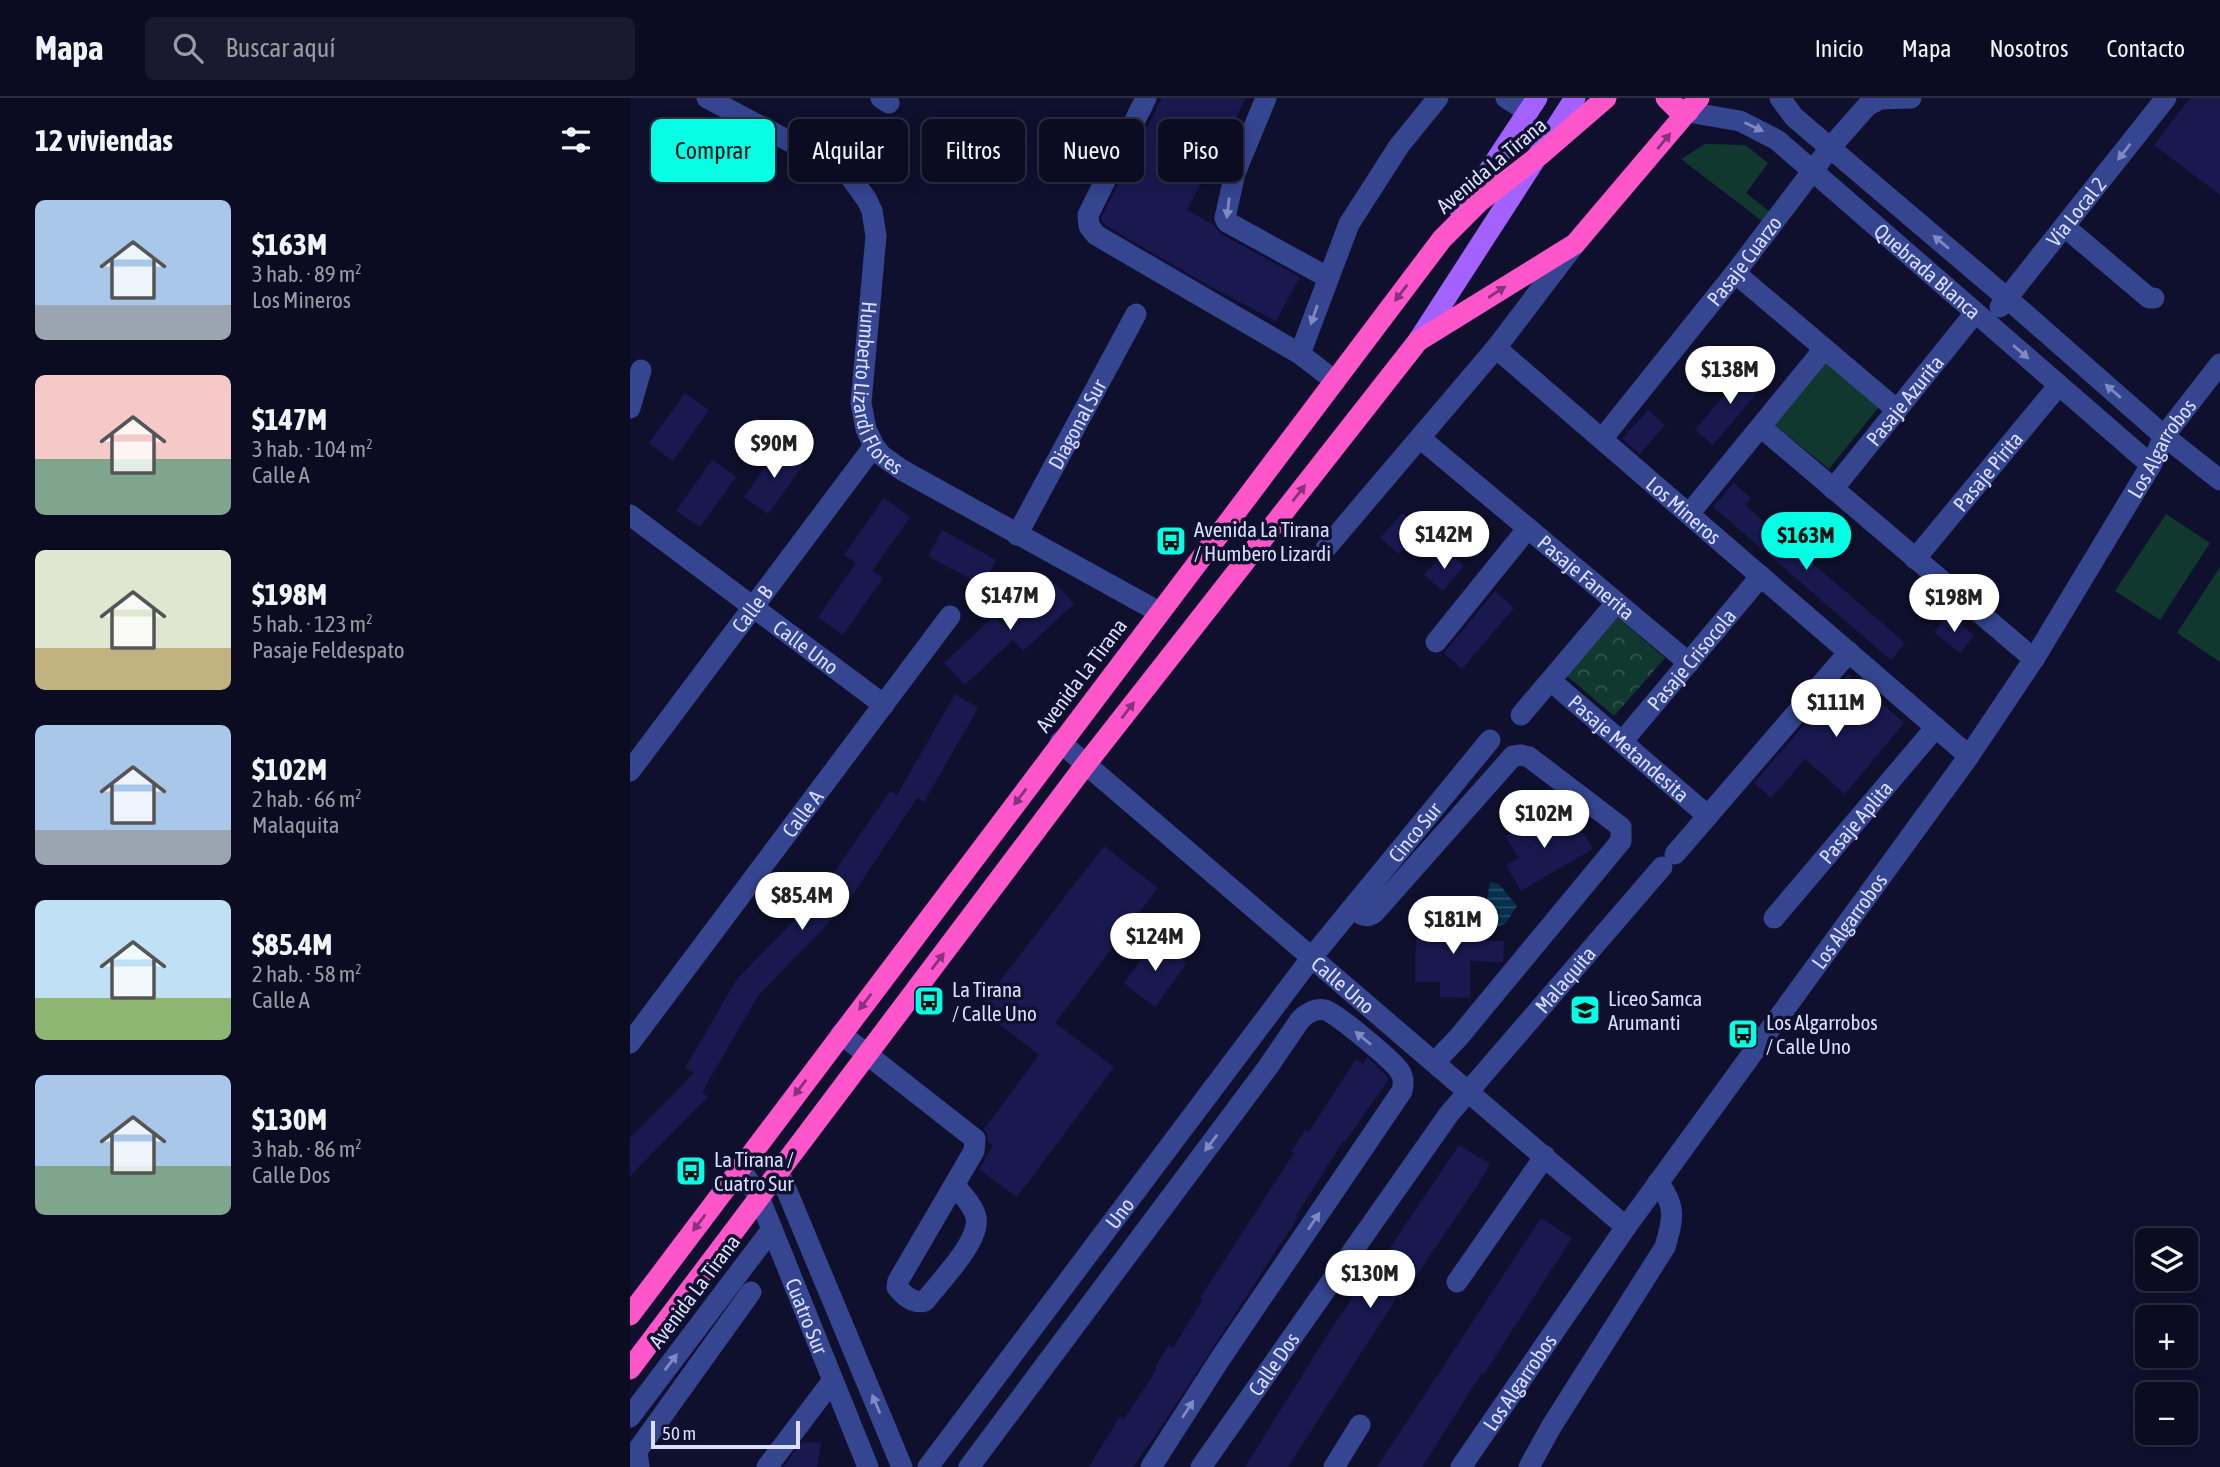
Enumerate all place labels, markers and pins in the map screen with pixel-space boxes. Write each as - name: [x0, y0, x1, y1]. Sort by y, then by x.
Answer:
- pin: $138M: [1681, 346, 1779, 406]
- pin: $90M: [733, 420, 815, 480]
- pin: $142M: [1395, 512, 1493, 571]
- pin: $163M: [1757, 512, 1855, 572]
- place label: Avenida La Tirana / Humbero Lizardi: [1194, 517, 1331, 565]
- bus stop icon: Avenida La Tirana / Humbero Lizardi: [1154, 524, 1188, 558]
- pin: $147M: [961, 573, 1059, 632]
- pin: $198M: [1905, 574, 2003, 634]
- pin: $111M: [1787, 680, 1885, 739]
- pin: $102M: [1495, 790, 1593, 850]
- pin: $85.4M: [745, 872, 859, 932]
- pin: $181M: [1404, 896, 1502, 956]
- pin: $124M: [1106, 914, 1204, 973]
- place label: La Tirana / Calle Uno: [952, 977, 1037, 1025]
- bus stop icon: La Tirana / Calle Uno: [912, 984, 946, 1018]
- place label: Liceo Samca Arumanti: [1608, 986, 1702, 1034]
- school or university icon: Liceo Samca Arumanti: [1568, 993, 1602, 1027]
- place label: Los Algarrobos / Calle Uno: [1766, 1010, 1878, 1058]
- bus stop icon: Los Algarrobos / Calle Uno: [1726, 1017, 1760, 1051]
- place label: La Tirana / Cuatro Sur: [714, 1147, 794, 1195]
- bus stop icon: La Tirana / Cuatro Sur: [674, 1154, 708, 1188]
- pin: $130M: [1321, 1250, 1419, 1310]

